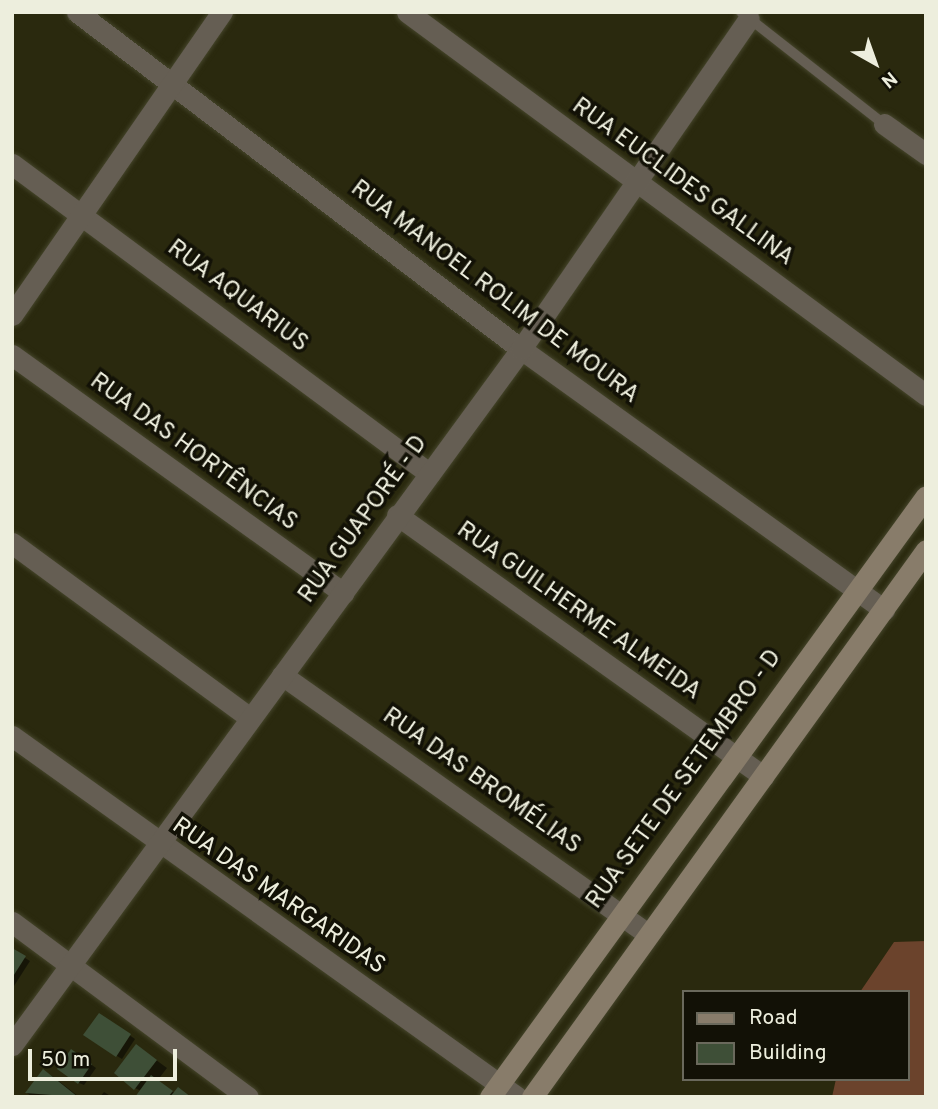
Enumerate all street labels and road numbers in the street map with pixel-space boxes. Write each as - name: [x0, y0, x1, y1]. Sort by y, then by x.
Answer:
- street label: RUA EUCLIDES GALLINA: [565, 93, 799, 273]
- street label: RUA MANOEL ROLIM DE MOURA: [344, 175, 644, 411]
- street label: RUA AQUARIUS: [160, 234, 314, 360]
- street label: RUA DAS HORTÊNCIAS: [83, 368, 303, 538]
- street label: RUA GUAPORÉ - D: [293, 430, 435, 610]
- street label: RUA GUILHERME ALMEIDA: [450, 516, 706, 708]
- street label: RUA SETE DE SETEMBRO - D: [581, 644, 789, 916]
- street label: RUA DAS BROMÉLIAS: [376, 702, 586, 862]
- street label: RUA DAS MARGARIDAS: [165, 812, 391, 982]

